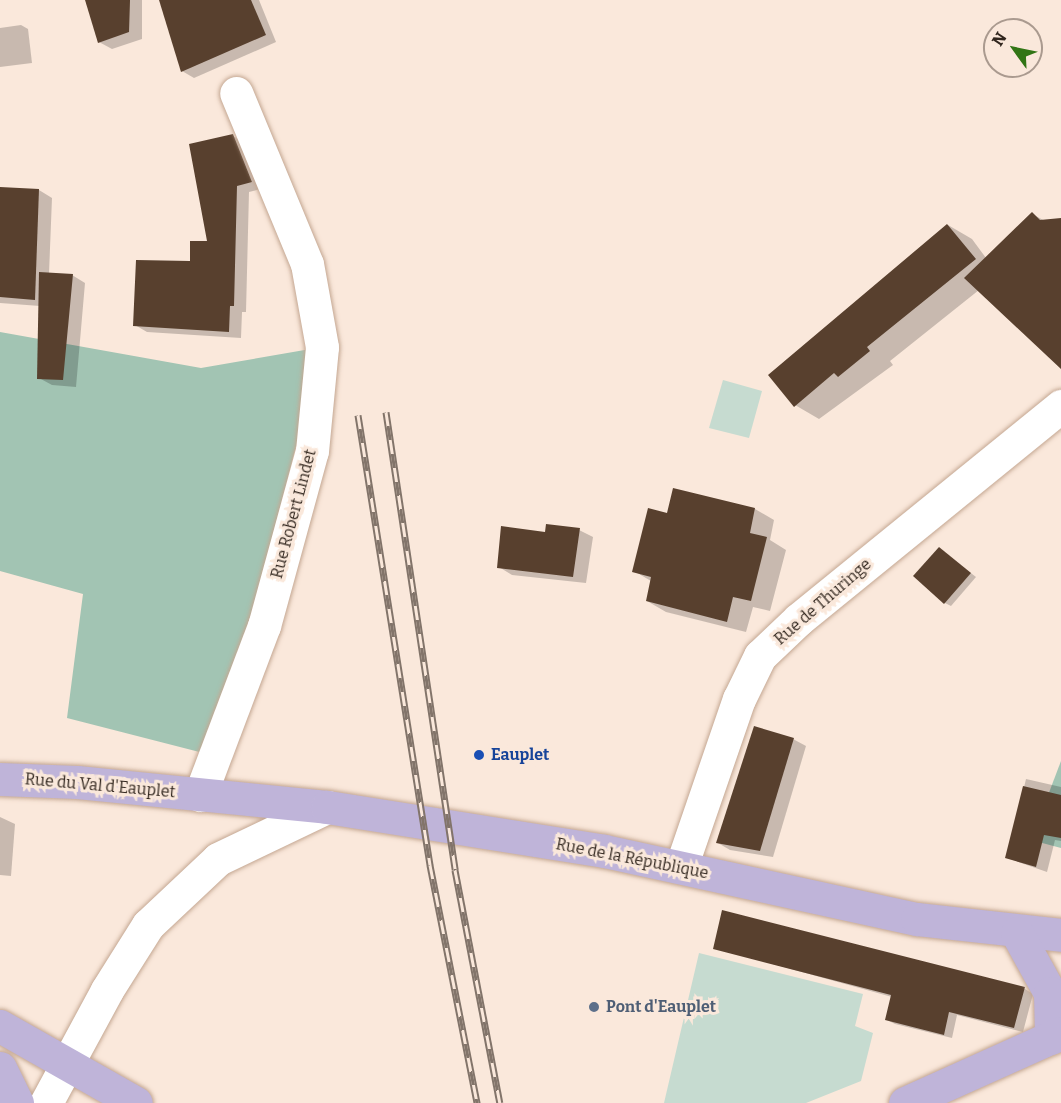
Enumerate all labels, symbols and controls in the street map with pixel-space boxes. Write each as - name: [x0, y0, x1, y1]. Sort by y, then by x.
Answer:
- north arrow: [983, 18, 1043, 78]
- text: N: [988, 29, 1010, 49]
- street label: Rue Robert Lindet: [268, 447, 320, 581]
- street label: Rue de Thuringe: [771, 555, 875, 649]
- place label: Eauplet: [491, 745, 549, 765]
- marker: Eauplet: [472, 748, 486, 762]
- street label: Rue du Val d'Eauplet: [24, 770, 176, 802]
- street label: Rue de la République: [554, 835, 710, 883]
- place label: Pont d'Eauplet: [606, 997, 716, 1017]
- marker: Pont d'Eauplet: [587, 1000, 601, 1014]

